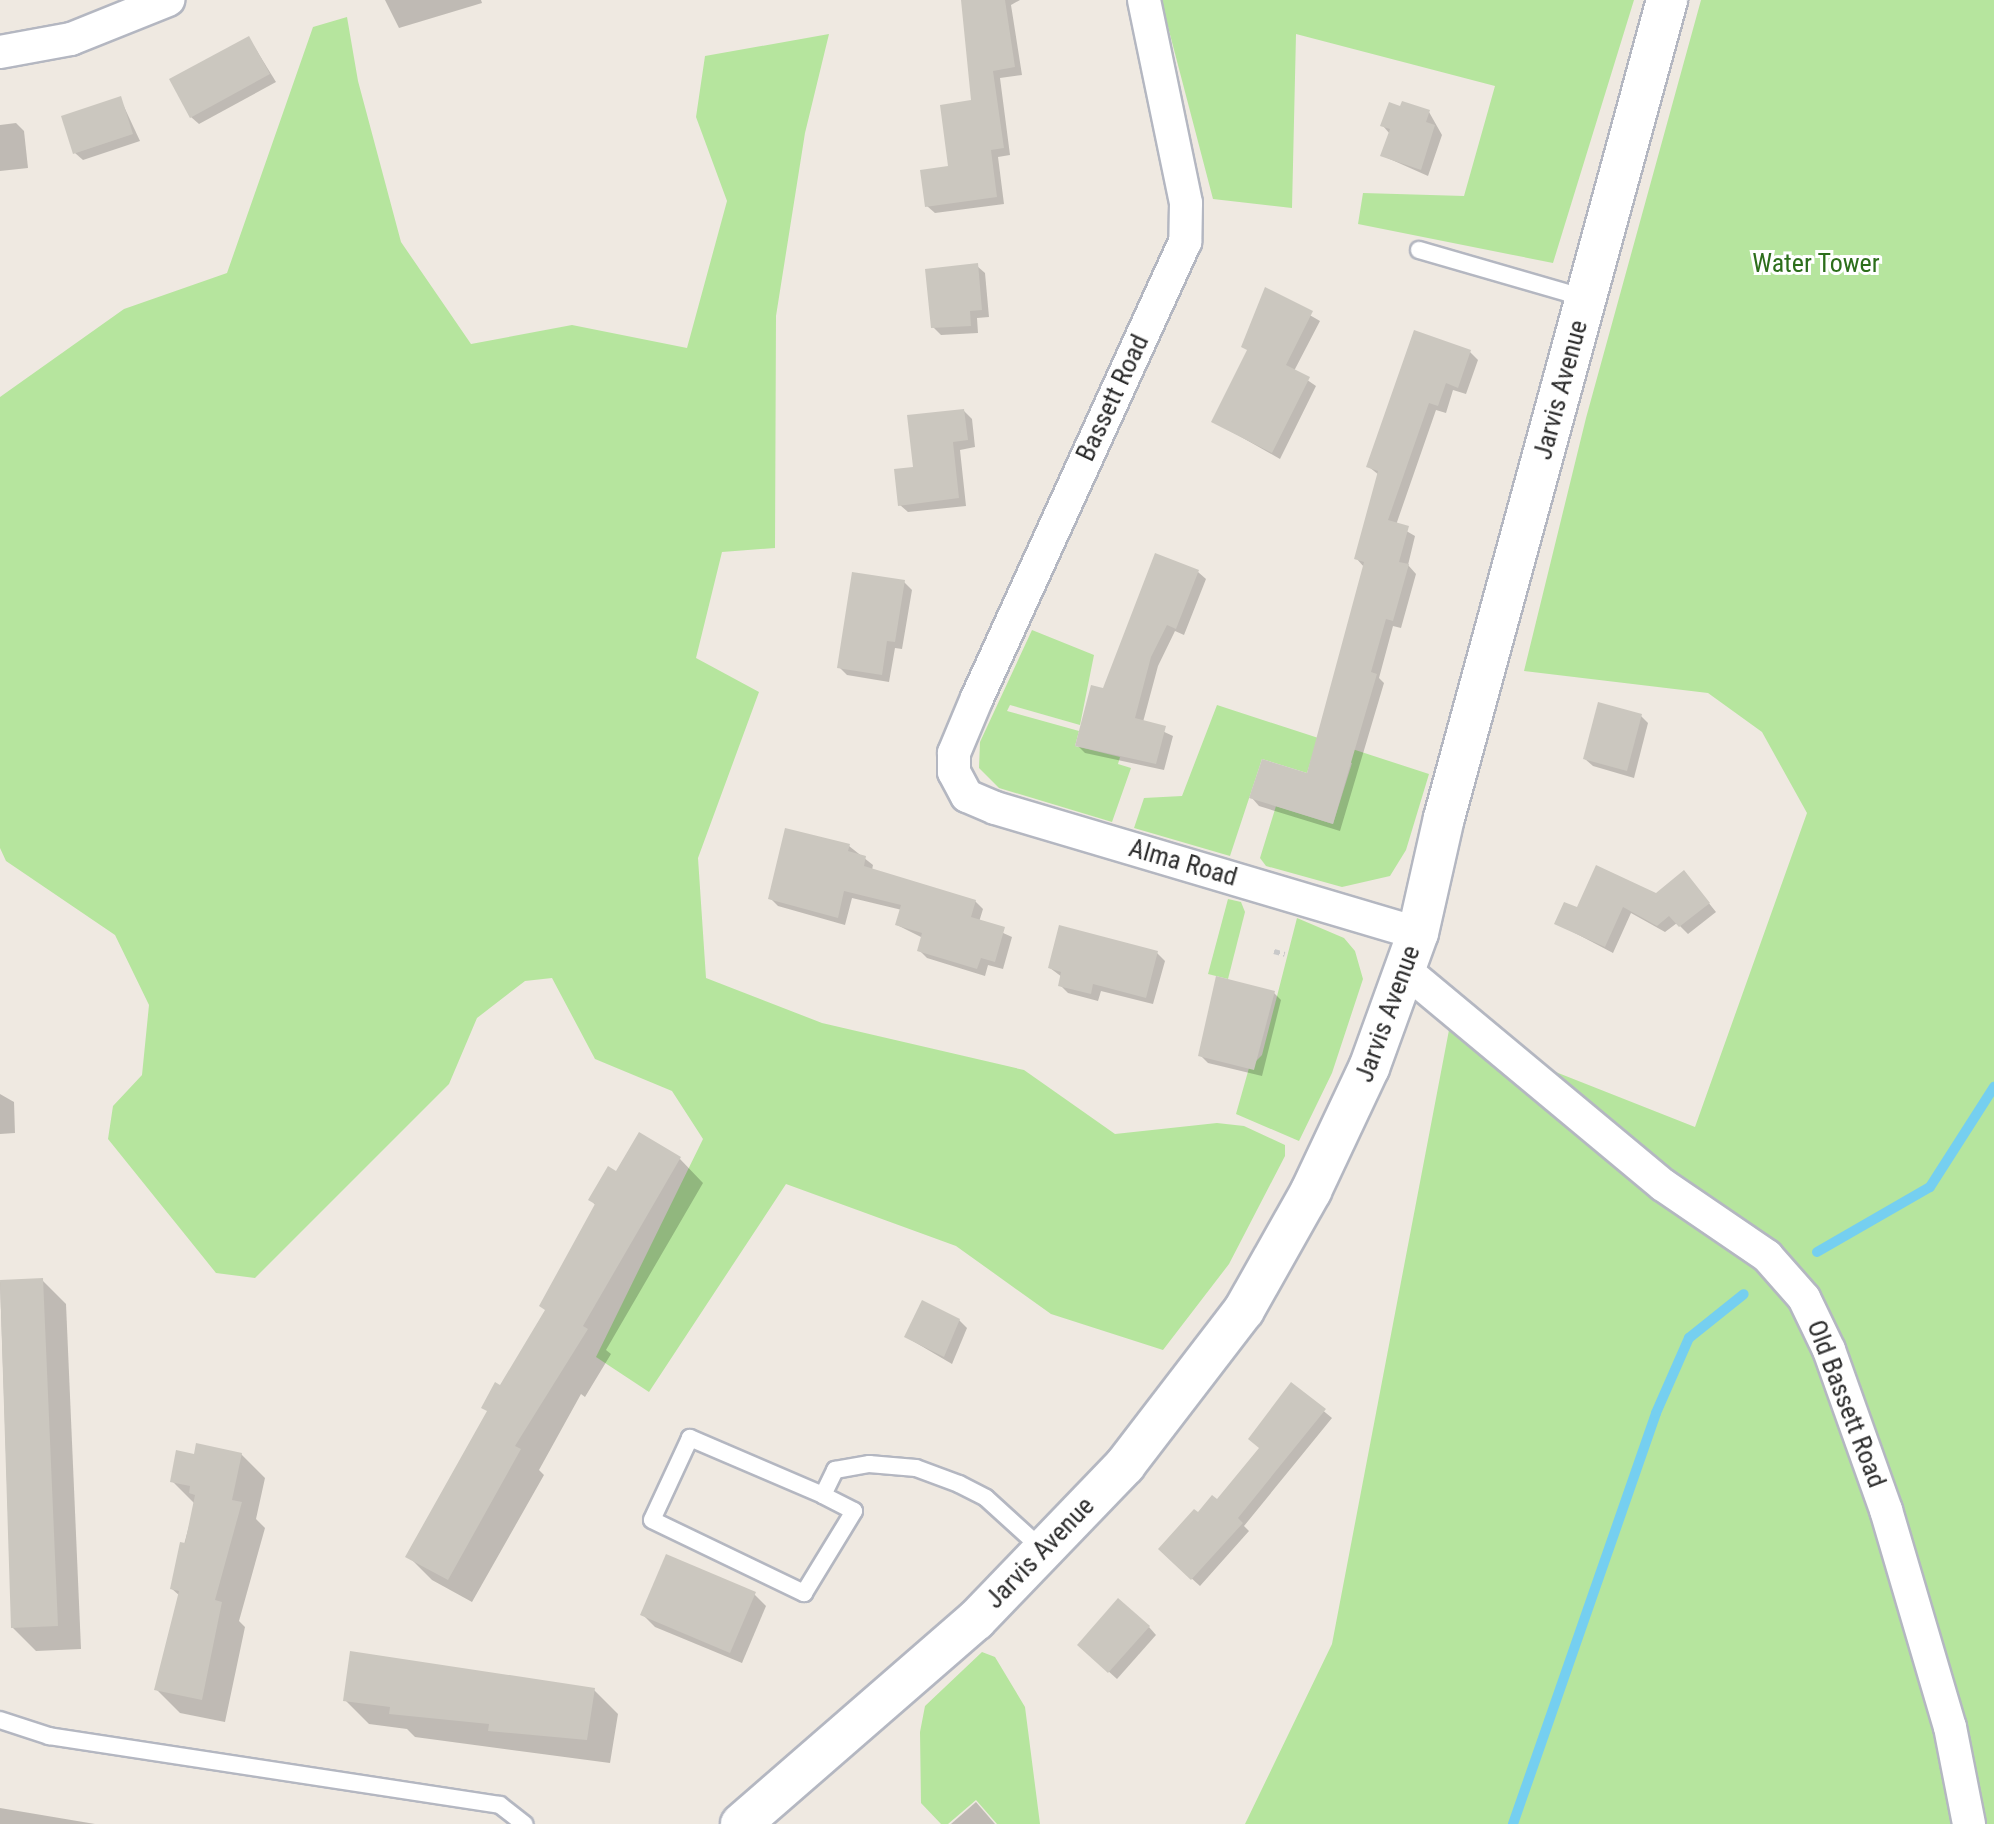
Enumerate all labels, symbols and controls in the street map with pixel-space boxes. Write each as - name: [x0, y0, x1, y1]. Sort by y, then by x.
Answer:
- park label: Water Tower: [1752, 248, 1880, 280]
- street label: Jarvis Avenue: [1527, 317, 1595, 463]
- street label: Bassett Road: [1070, 330, 1156, 466]
- street label: Alma Road: [1125, 833, 1241, 893]
- street label: Jarvis Avenue: [1349, 942, 1427, 1086]
- street label: Old Bassett Road: [1800, 1316, 1892, 1492]
- street label: Jarvis Avenue: [979, 1491, 1101, 1615]

